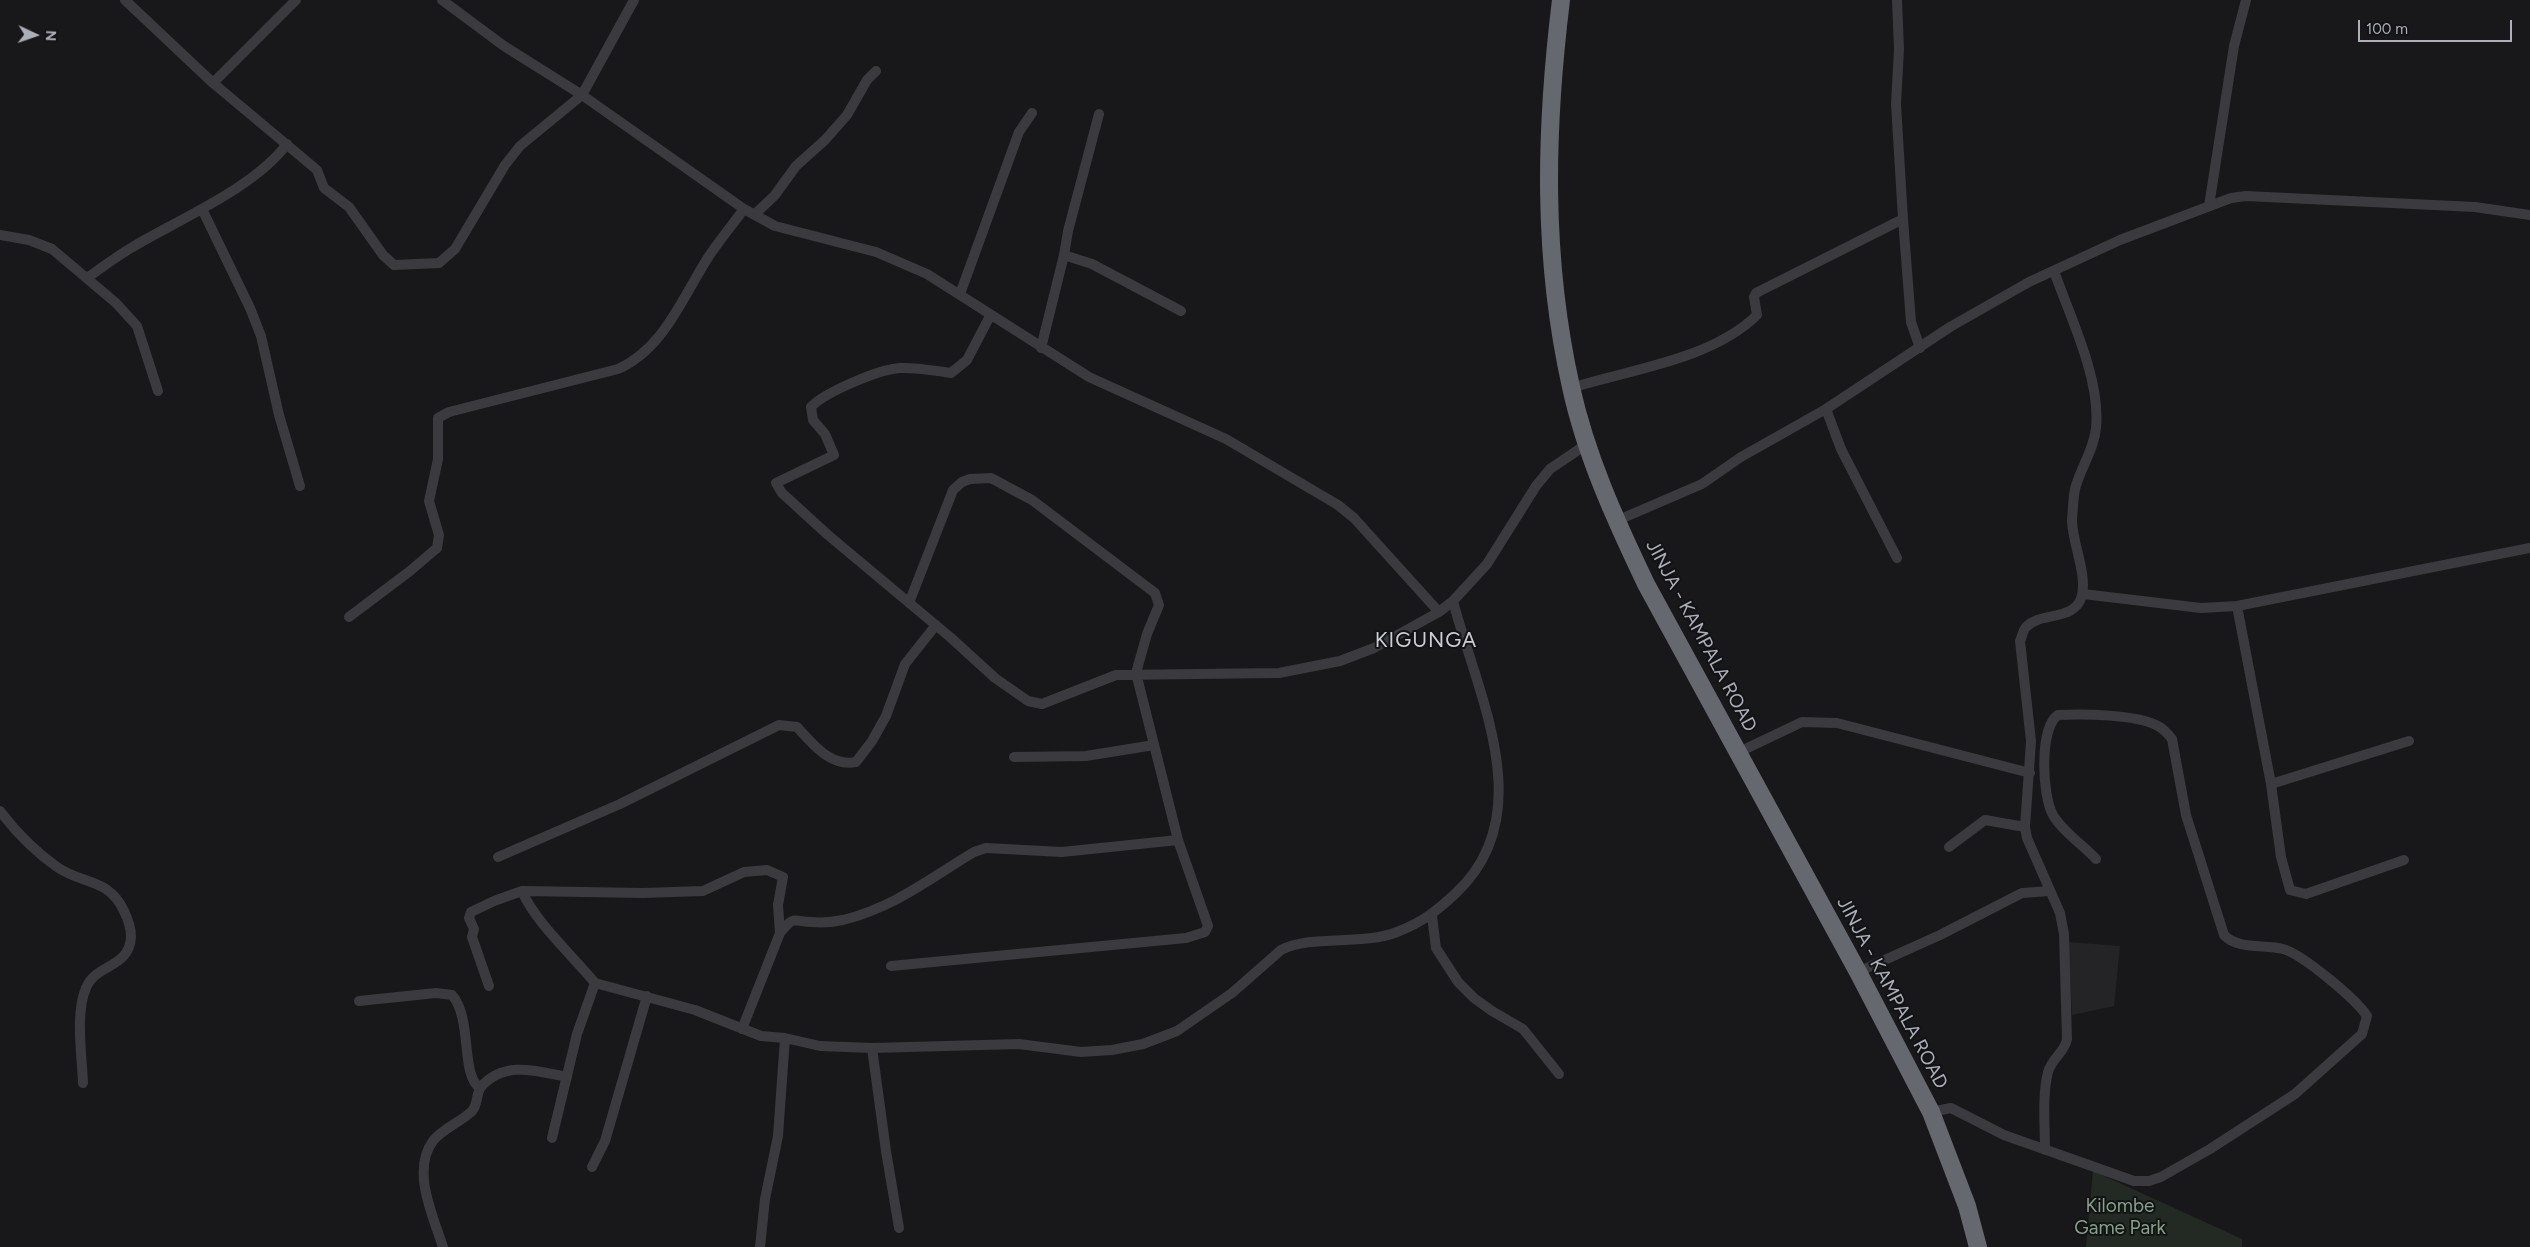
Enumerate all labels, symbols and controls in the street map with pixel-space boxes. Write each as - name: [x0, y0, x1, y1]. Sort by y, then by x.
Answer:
- north arrow: [10, 10, 60, 60]
- scale bar: [2360, 10, 2514, 42]
- text: 100 m: [2366, 20, 2408, 38]
- text: N: [42, 30, 59, 42]
- street label: JINJA - KAMPALA ROAD: [1641, 536, 1761, 736]
- district label: KIGUNGA: [1374, 628, 1478, 654]
- street label: JINJA - KAMPALA ROAD: [1832, 893, 1952, 1093]
- park label: Kilombe Game Park: [2074, 1195, 2166, 1239]

